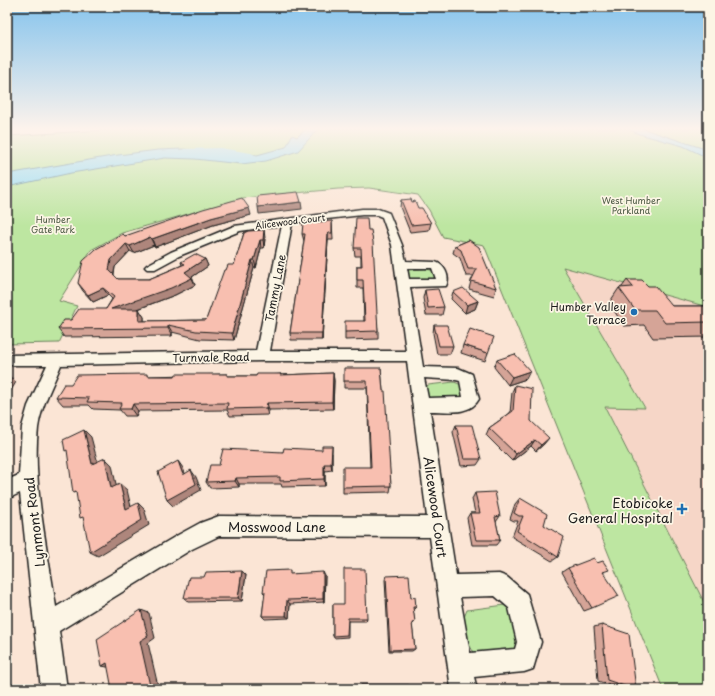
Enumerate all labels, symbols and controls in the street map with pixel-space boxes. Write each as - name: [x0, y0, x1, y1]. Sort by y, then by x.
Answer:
- park label: West Humber Parkland: [602, 193, 661, 217]
- street label: Alicewood Court: [254, 210, 326, 232]
- park label: Humber Gate Park: [31, 212, 76, 236]
- street label: Tammy Lane: [260, 253, 290, 323]
- place label: Humber Valley Terrace: [550, 298, 626, 328]
- marker: Humber Valley Terrace: [629, 307, 639, 317]
- street label: Turnvale Road: [172, 348, 250, 366]
- street label: Alicewood Court: [419, 455, 453, 559]
- street label: Lynmont Road: [19, 476, 49, 568]
- place label: Etobicoke General Hospital: [568, 493, 673, 527]
- marker: Etobicoke General Hospital: [676, 503, 688, 515]
- street label: Mosswood Lane: [228, 517, 326, 536]

